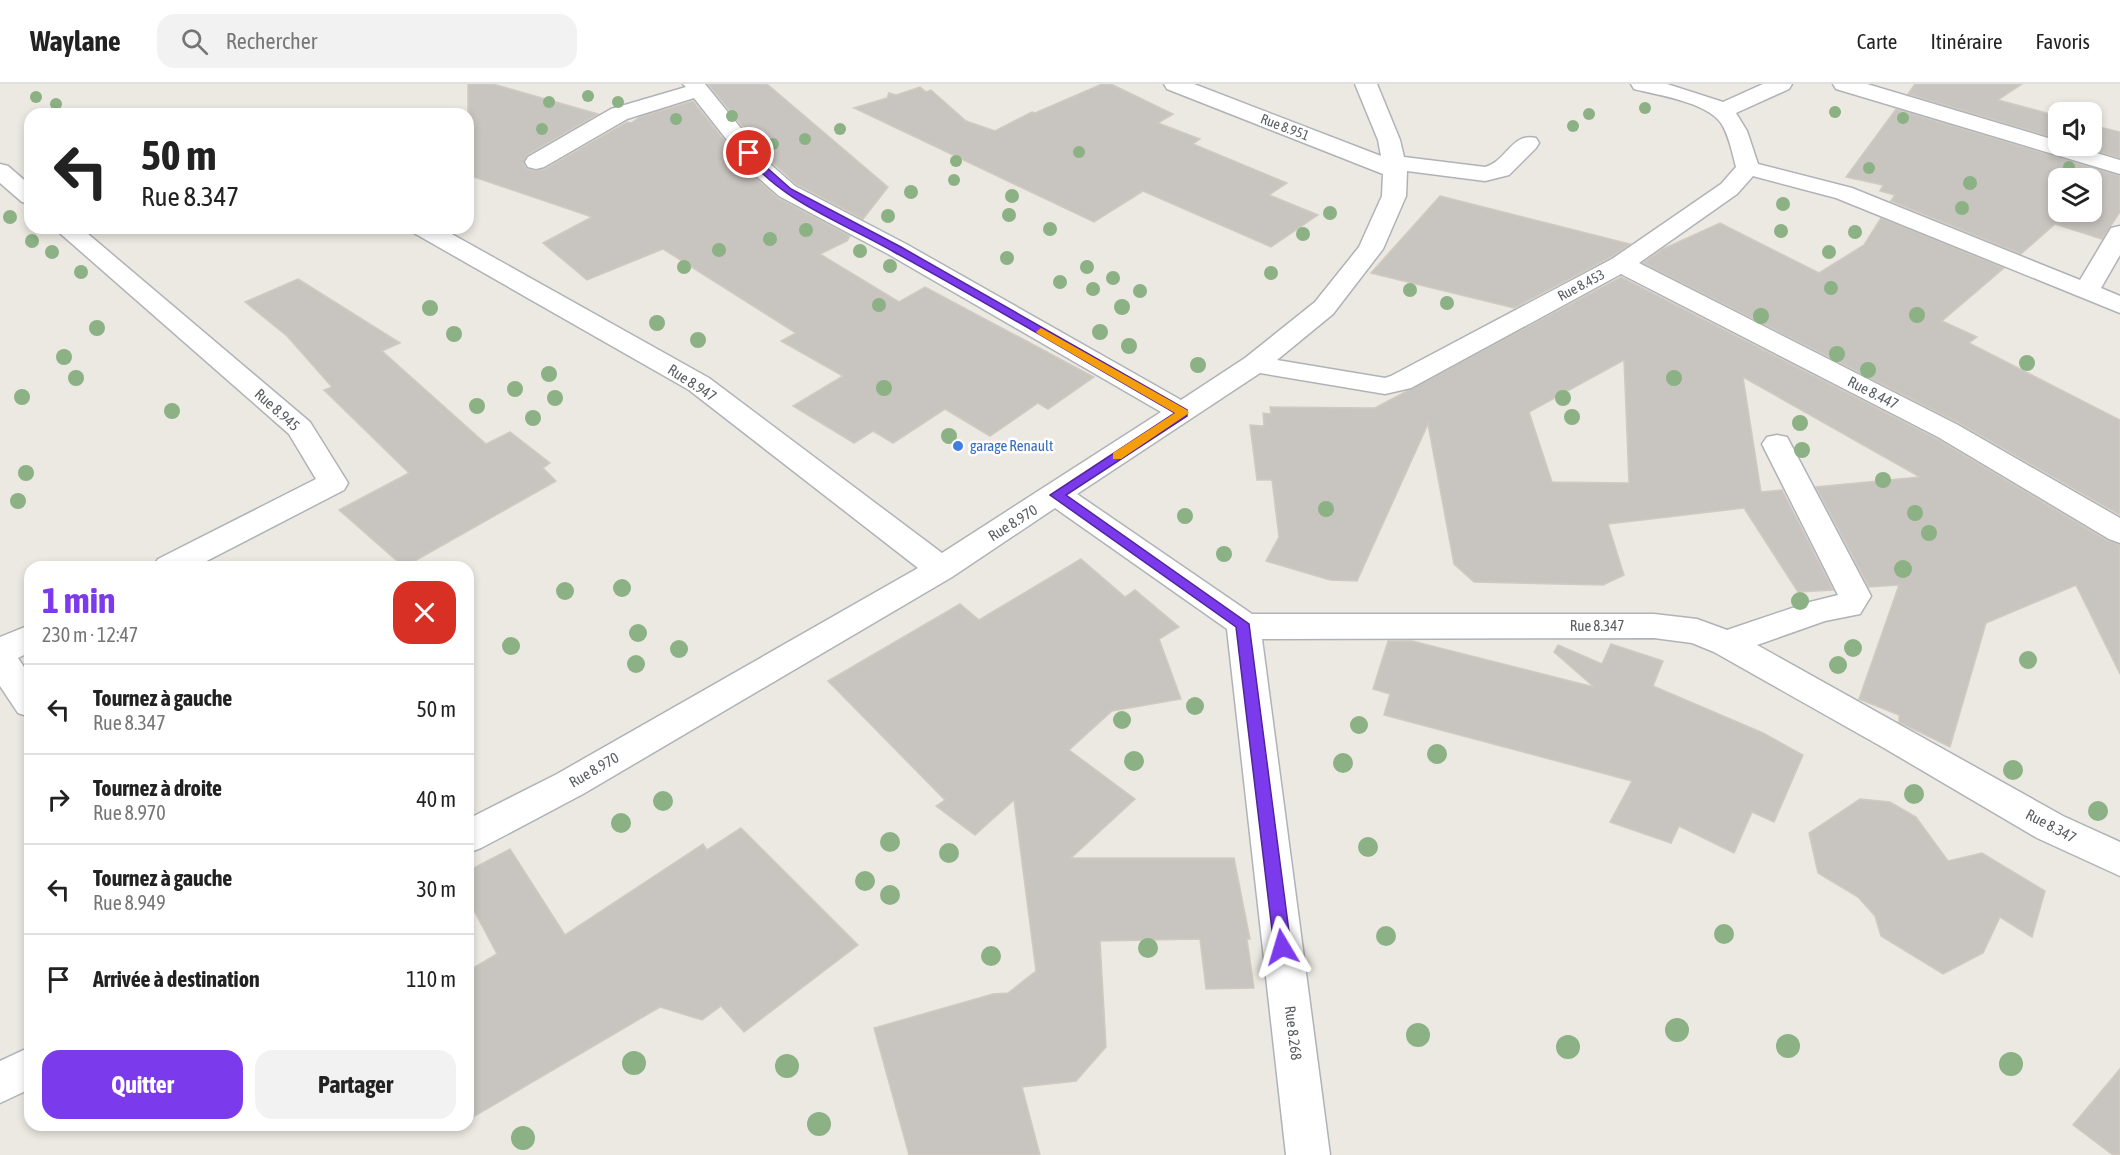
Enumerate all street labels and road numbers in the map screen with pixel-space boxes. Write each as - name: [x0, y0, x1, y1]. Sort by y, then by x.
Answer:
- street label: Rue 8.951: [1258, 110, 1312, 144]
- street label: Rue 8.453: [1555, 266, 1607, 304]
- street label: Rue 8.947: [665, 361, 720, 405]
- street label: Rue 8.447: [1845, 373, 1901, 412]
- street label: Rue 8.945: [251, 385, 303, 434]
- street label: Rue 8.970: [985, 501, 1040, 544]
- street label: Rue 8.347: [1570, 617, 1624, 634]
- street label: Rue 8.970: [566, 749, 622, 791]
- street label: Rue 8.347: [2023, 805, 2079, 846]
- street label: Rue 8.268: [1282, 1005, 1305, 1061]

